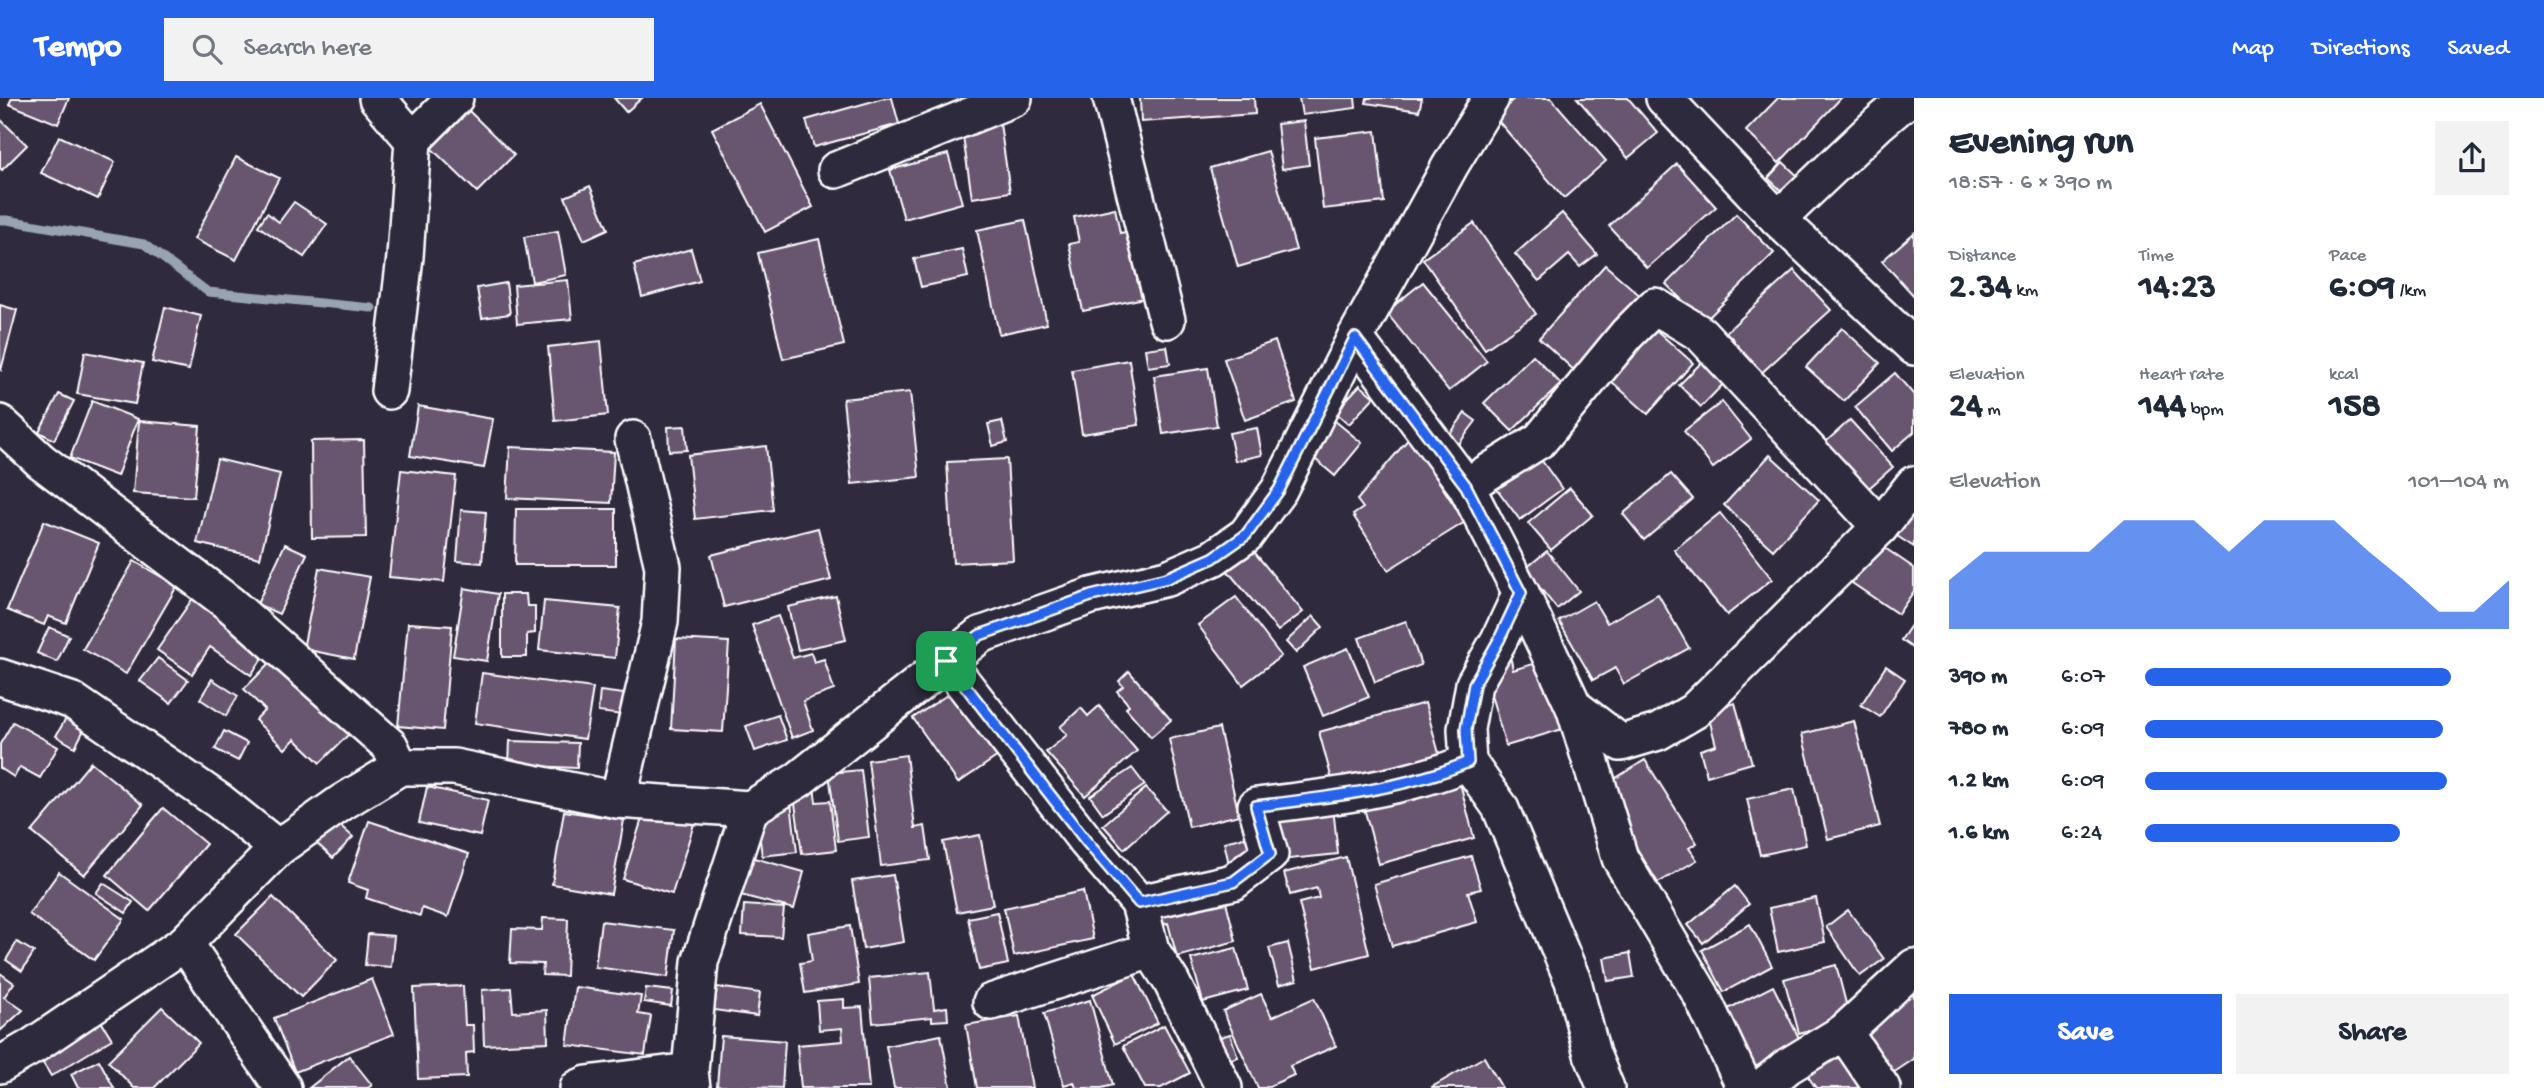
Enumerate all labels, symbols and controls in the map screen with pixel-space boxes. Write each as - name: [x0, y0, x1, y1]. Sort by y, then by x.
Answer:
- search box: [164, 18, 654, 81]
- text: Tempo: [35, 30, 122, 68]
- icon: search: [188, 30, 226, 68]
- text: Search here: [244, 34, 372, 65]
- text: Map: [2232, 35, 2274, 64]
- text: Directions: [2312, 35, 2410, 64]
- text: Saved: [2448, 35, 2509, 64]
- button: share: [2435, 121, 2509, 195]
- text: Evening run: [1949, 122, 2133, 166]
- text: 18:57 · 6 × 390 m: [1949, 170, 2112, 197]
- text: Distance: [1949, 245, 2016, 268]
- text: Time: [2139, 245, 2174, 268]
- text: Pace: [2329, 245, 2366, 268]
- text: 2.34: [1949, 268, 2012, 309]
- text: 14:23: [2139, 268, 2216, 309]
- text: 6:09: [2329, 268, 2395, 309]
- text: km: [2012, 280, 2038, 303]
- text: /km: [2395, 280, 2426, 303]
- text: Elevation: [1949, 364, 2025, 387]
- text: Heart rate: [2139, 364, 2224, 387]
- text: kcal: [2329, 364, 2359, 387]
- text: 24: [1949, 387, 1983, 428]
- text: 144: [2139, 387, 2186, 428]
- text: 158: [2329, 387, 2381, 428]
- text: m: [1983, 399, 2001, 422]
- text: bpm: [2186, 399, 2224, 422]
- text: Elevation: [1949, 469, 2040, 496]
- text: 101–104 m: [2408, 469, 2509, 496]
- pin: [916, 631, 976, 691]
- icon: arrive: [927, 642, 965, 680]
- text: 390 m: [1949, 664, 2007, 691]
- text: 6:07: [2061, 664, 2105, 691]
- text: 780 m: [1949, 716, 2008, 743]
- text: 6:09: [2061, 716, 2104, 743]
- text: 1.2 km: [1949, 768, 2009, 795]
- text: 6:09: [2061, 768, 2104, 795]
- text: 1.6 km: [1949, 820, 2009, 847]
- text: 6:24: [2061, 820, 2102, 847]
- button: Save: [1949, 994, 2222, 1074]
- button: Share: [2236, 994, 2509, 1074]

